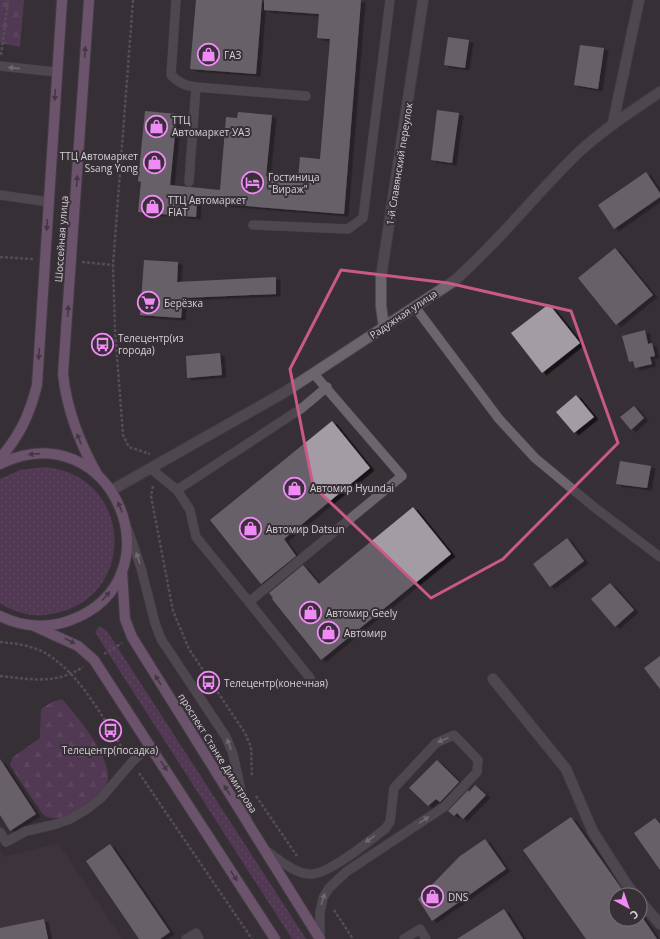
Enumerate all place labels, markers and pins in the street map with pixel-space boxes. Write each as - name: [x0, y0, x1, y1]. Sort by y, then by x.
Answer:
- shop icon: ГАЗ: [195, 42, 221, 68]
- place label: ГАЗ: [224, 48, 242, 62]
- shop icon: ТТЦ Автомаркет УАЗ: [144, 113, 170, 139]
- place label: ТТЦ Автомаркет УАЗ: [172, 113, 250, 139]
- place label: ТТЦ Автомаркет Ssang Yong: [60, 149, 139, 175]
- shop icon: ТТЦ Автомаркет Ssang Yong: [141, 149, 167, 175]
- hotel icon: Гостиница "Вираж": [240, 170, 266, 196]
- place label: Гостиница "Вираж": [268, 170, 320, 196]
- shop icon: ТТЦ Автомаркет FIAT: [140, 193, 166, 219]
- place label: ТТЦ Автомаркет FIAT: [168, 193, 247, 219]
- supermarket icon: Берёзка: [136, 290, 162, 316]
- place label: Берёзка: [164, 296, 203, 310]
- bus stop icon: Телецентр(из города): [89, 331, 115, 357]
- place label: Телецентр(из города): [118, 331, 184, 357]
- shop icon: Автомир Hyundai: [281, 475, 307, 501]
- place label: Автомир Hyundai: [310, 481, 394, 495]
- shop icon: Автомир Datsun: [237, 516, 263, 542]
- place label: Автомир Datsun: [266, 522, 345, 536]
- shop icon: Автомир Geely: [297, 600, 323, 626]
- place label: Автомир Geely: [326, 606, 398, 620]
- shop icon: Автомир: [315, 620, 341, 646]
- place label: Автомир: [344, 626, 387, 640]
- bus stop icon: Телецентр(конечная): [196, 670, 222, 696]
- place label: Телецентр(конечная): [224, 676, 328, 690]
- bus stop icon: Телецентр(посадка): [97, 717, 123, 743]
- place label: Телецентр(посадка): [62, 743, 158, 757]
- shop icon: DNS: [419, 884, 445, 910]
- place label: DNS: [448, 890, 468, 904]

